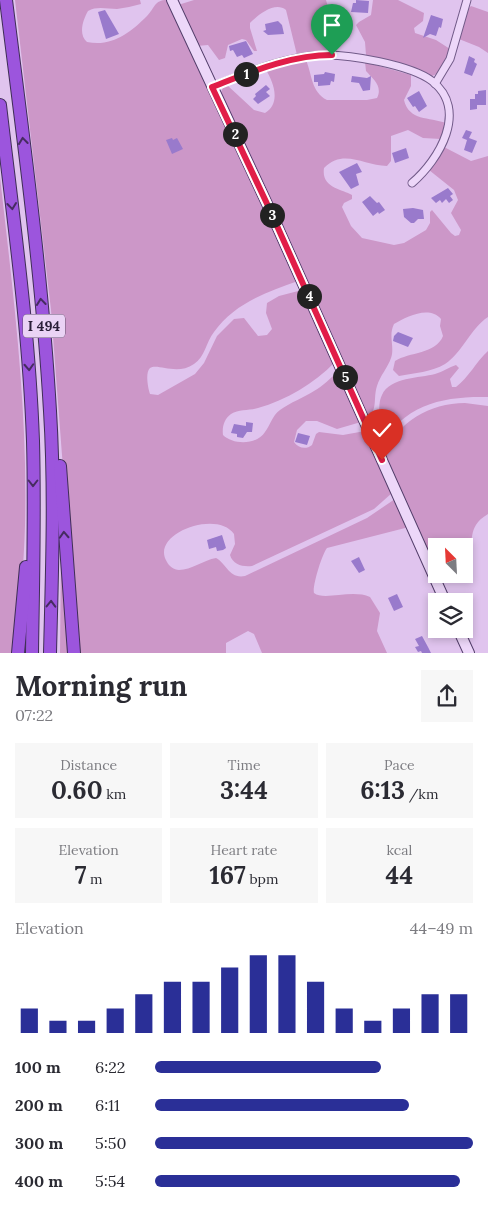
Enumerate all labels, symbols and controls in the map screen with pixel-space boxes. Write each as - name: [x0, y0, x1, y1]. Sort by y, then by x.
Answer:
- pin: [311, 4, 353, 55]
- icon: arrive: [318, 11, 346, 39]
- pin: 1: [234, 62, 258, 86]
- text: 1: [244, 65, 249, 83]
- pin: 2: [222, 122, 248, 146]
- text: 2: [232, 125, 239, 143]
- one-way arrow: [18, 136, 29, 144]
- one-way arrow: [6, 202, 17, 210]
- pin: 3: [260, 202, 284, 228]
- text: 3: [269, 206, 276, 224]
- pin: 4: [296, 284, 322, 308]
- text: 4: [306, 287, 313, 305]
- one-way arrow: [36, 298, 47, 306]
- road number: I 494: [23, 314, 65, 338]
- one-way arrow: [23, 364, 34, 372]
- pin: 5: [332, 364, 358, 390]
- text: 5: [342, 368, 349, 386]
- pin: [361, 409, 403, 460]
- icon: check: [368, 416, 396, 444]
- one-way arrow: [28, 480, 38, 487]
- one-way arrow: [59, 530, 70, 538]
- north arrow: [428, 538, 472, 582]
- map controls: [428, 538, 473, 638]
- button: layers: [428, 593, 473, 638]
- one-way arrow: [46, 600, 56, 608]
- text: Morning run: [15, 668, 187, 704]
- button: share: [421, 670, 473, 722]
- text: 07:22: [15, 705, 53, 725]
- text: Distance: [60, 756, 117, 774]
- text: Time: [227, 756, 260, 774]
- text: Pace: [384, 756, 415, 774]
- text: 0.60: [51, 774, 103, 806]
- text: 3:44: [220, 774, 268, 806]
- text: 6:13: [360, 774, 405, 806]
- text: km: [103, 785, 126, 803]
- text: /km: [405, 785, 438, 803]
- text: Elevation: [59, 841, 119, 859]
- text: Heart rate: [211, 841, 277, 859]
- text: kcal: [386, 841, 412, 859]
- text: 7: [75, 859, 86, 891]
- text: 167: [210, 859, 246, 891]
- text: 44: [386, 859, 413, 891]
- text: m: [86, 870, 103, 888]
- text: bpm: [246, 870, 278, 888]
- text: Elevation: [15, 918, 84, 938]
- text: 44–49 m: [410, 918, 473, 938]
- text: 100 m: [15, 1057, 61, 1077]
- text: 6:22: [95, 1057, 125, 1077]
- text: 200 m: [15, 1095, 63, 1115]
- text: 6:11: [95, 1095, 120, 1115]
- text: 300 m: [15, 1133, 63, 1153]
- text: 5:50: [95, 1133, 126, 1153]
- text: 400 m: [15, 1171, 63, 1191]
- text: 5:54: [95, 1171, 125, 1191]

